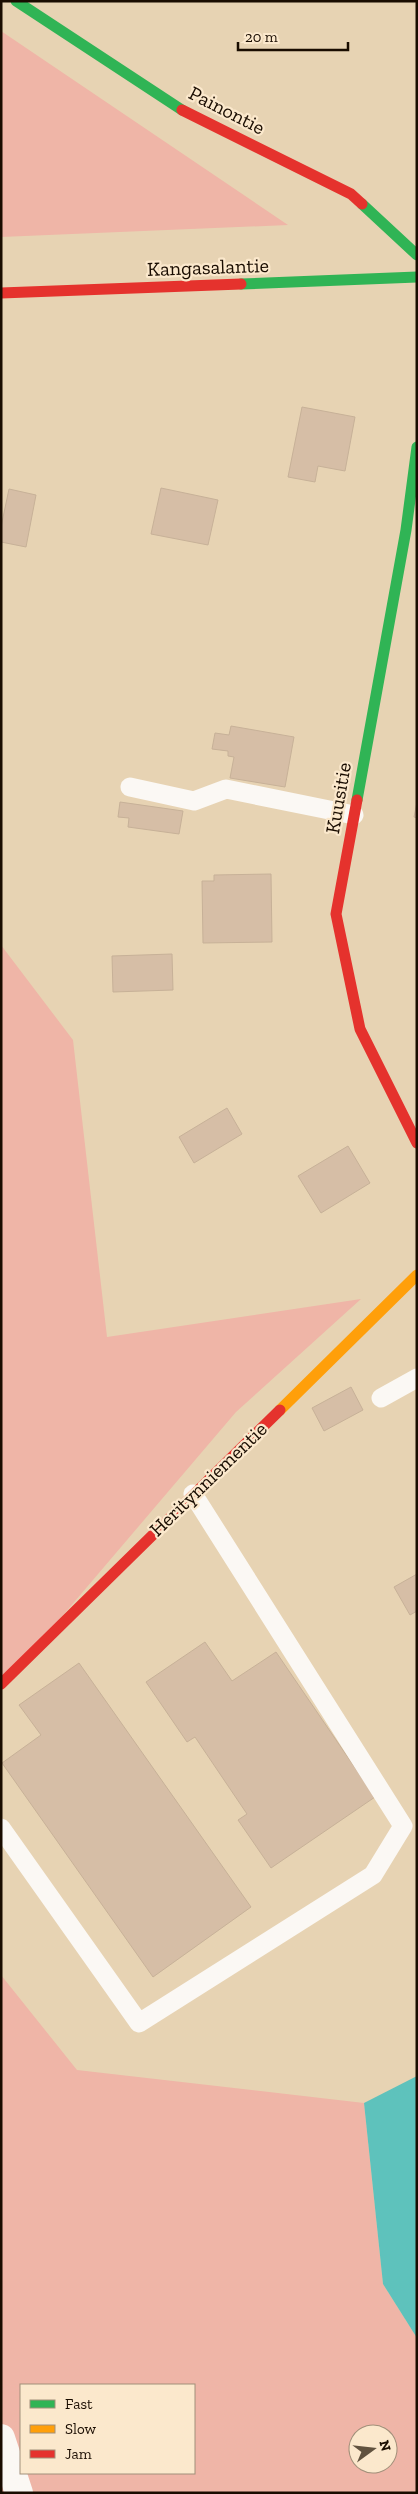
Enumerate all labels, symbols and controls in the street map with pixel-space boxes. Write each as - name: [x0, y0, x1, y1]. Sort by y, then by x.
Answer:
- scale bar: [238, 20, 348, 52]
- text: 20 m: [245, 28, 278, 46]
- street label: Painontie: [185, 81, 269, 139]
- street label: Kangasalantie: [147, 253, 269, 281]
- street label: Kuusitie: [320, 761, 356, 835]
- street label: Heritynniementie: [144, 1417, 272, 1541]
- legend: [20, 2384, 195, 2474]
- text: Fast: [65, 2395, 93, 2413]
- text: Slow: [65, 2420, 97, 2438]
- north arrow: [348, 2424, 398, 2474]
- text: N: [375, 2438, 395, 2453]
- text: Jam: [65, 2445, 92, 2463]

